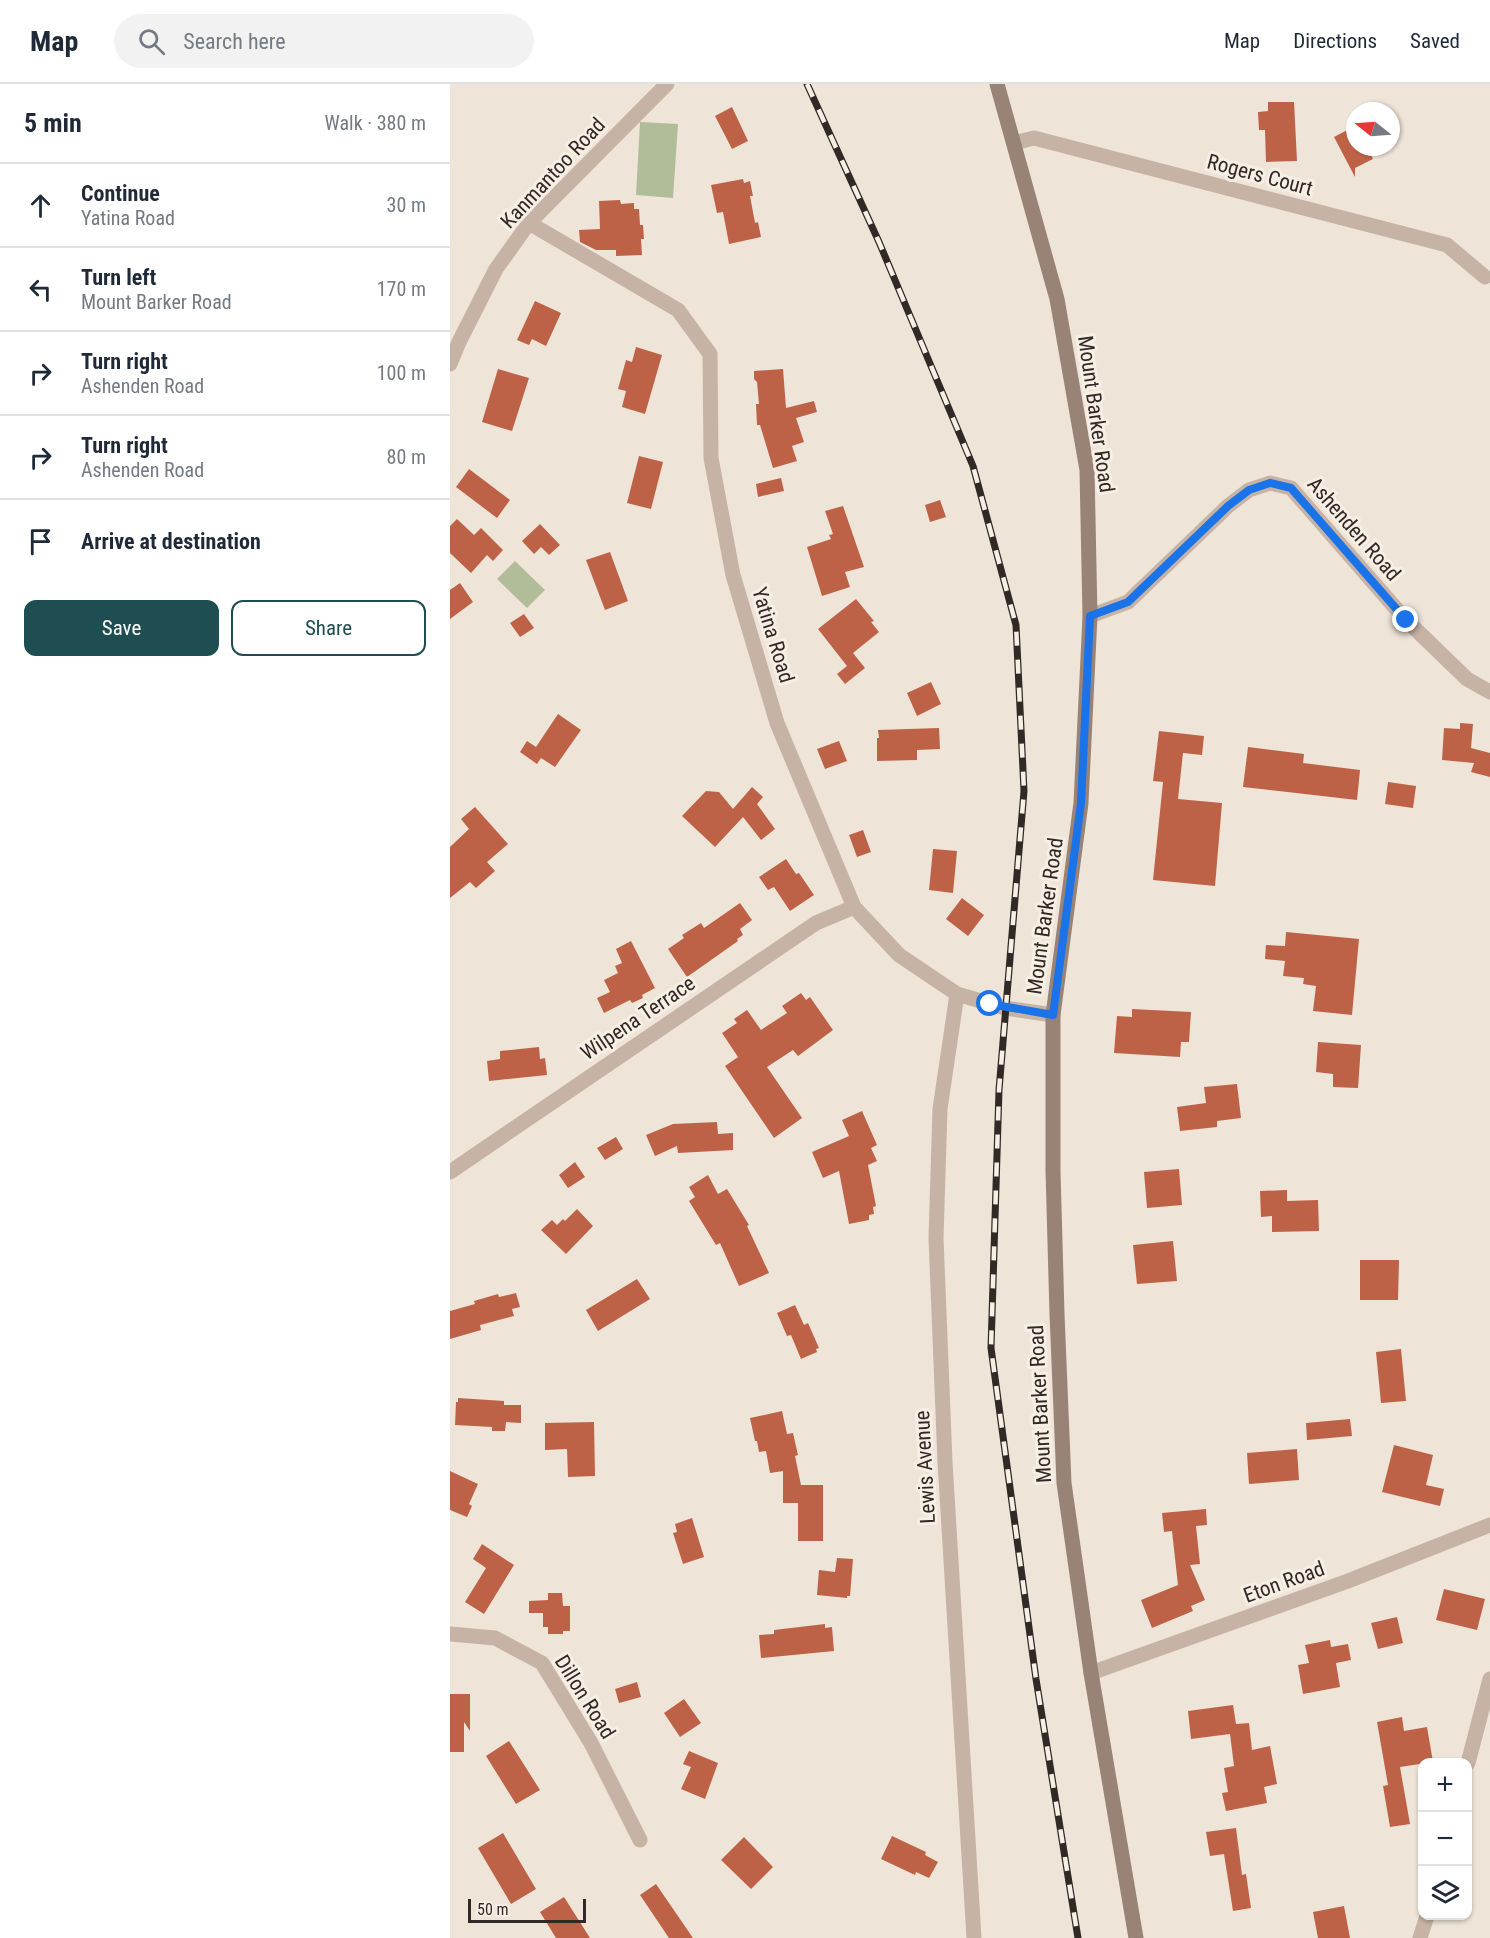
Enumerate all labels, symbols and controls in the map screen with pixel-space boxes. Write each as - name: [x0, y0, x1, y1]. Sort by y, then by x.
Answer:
- search box: [114, 14, 534, 68]
- text: Map: [30, 25, 78, 58]
- icon: search: [135, 25, 168, 58]
- text: Search here: [183, 29, 286, 54]
- text: Map: [1224, 29, 1260, 53]
- text: Directions: [1293, 29, 1377, 53]
- text: Saved: [1410, 29, 1460, 53]
- north arrow: [1346, 102, 1400, 156]
- text: 5 min: [24, 108, 82, 138]
- text: Walk · 380 m: [325, 111, 426, 135]
- street label: Kanmantoo Road: [496, 113, 610, 233]
- street label: Rogers Court: [1205, 149, 1315, 201]
- text: Continue: [81, 181, 160, 206]
- icon: ahead: [24, 189, 57, 222]
- text: 30 m: [387, 193, 426, 217]
- text: Yatina Road: [81, 206, 175, 230]
- text: Turn left: [81, 265, 156, 290]
- icon: left: [24, 273, 57, 306]
- text: 170 m: [377, 277, 426, 301]
- text: Mount Barker Road: [81, 290, 232, 314]
- street label: Mount Barker Road: [1073, 334, 1119, 494]
- text: Turn right: [81, 349, 168, 374]
- icon: right: [24, 357, 57, 390]
- text: 100 m: [377, 361, 426, 385]
- text: Ashenden Road: [81, 374, 204, 398]
- text: Turn right: [81, 433, 168, 458]
- icon: right: [24, 441, 57, 474]
- text: 80 m: [387, 445, 426, 469]
- text: Ashenden Road: [81, 458, 204, 482]
- street label: Ashenden Road: [1303, 472, 1405, 586]
- icon: arrive: [24, 525, 57, 558]
- text: Arrive at destination: [81, 529, 261, 554]
- street label: Yatina Road: [747, 584, 799, 686]
- button: Save: [24, 600, 219, 656]
- button: Share: [231, 600, 426, 656]
- route end: [1392, 606, 1418, 632]
- street label: Mount Barker Road: [1022, 836, 1068, 996]
- street label: Wilpena Terrace: [576, 971, 700, 1065]
- route start: [976, 990, 1002, 1016]
- street label: Mount Barker Road: [1024, 1324, 1056, 1484]
- street label: Lewis Avenue: [910, 1410, 940, 1524]
- street label: Eton Road: [1240, 1556, 1328, 1608]
- street label: Dillon Road: [550, 1651, 620, 1743]
- map controls: [1418, 1758, 1472, 1920]
- button: +: [1418, 1758, 1472, 1812]
- button: −: [1418, 1812, 1472, 1866]
- button: layers: [1418, 1866, 1472, 1920]
- scale bar: [468, 1896, 586, 1924]
- text: 50 m: [477, 1900, 509, 1919]

